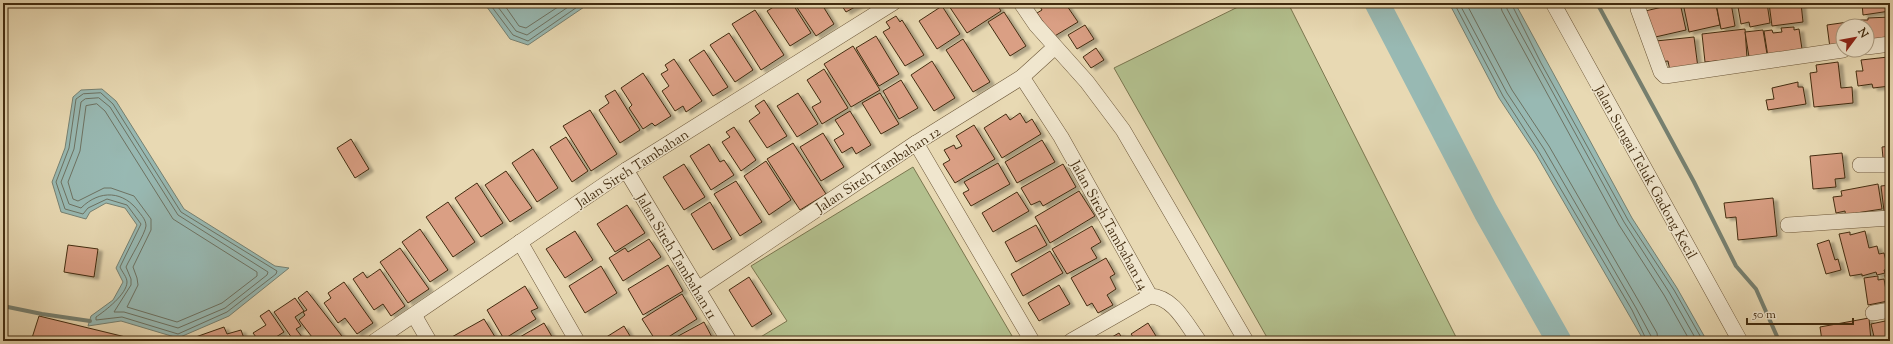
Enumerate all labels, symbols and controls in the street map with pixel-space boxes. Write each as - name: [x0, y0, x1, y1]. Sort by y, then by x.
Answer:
- north arrow: [1835, 18, 1875, 58]
- text: N: [1853, 24, 1872, 41]
- street label: Jalan Sungai Teluk Gadong Kecil: [1588, 82, 1700, 264]
- street label: Jalan Sireh Tambahan 12: [812, 123, 946, 219]
- street label: Jalan Sireh Tambahan: [572, 126, 693, 214]
- street label: Jalan Sireh Tambahan 14: [1064, 157, 1152, 295]
- street label: Jalan Sireh Tambahan 11: [629, 190, 721, 324]
- scale bar: [1747, 300, 1853, 326]
- text: 50 m: [1752, 306, 1776, 324]

